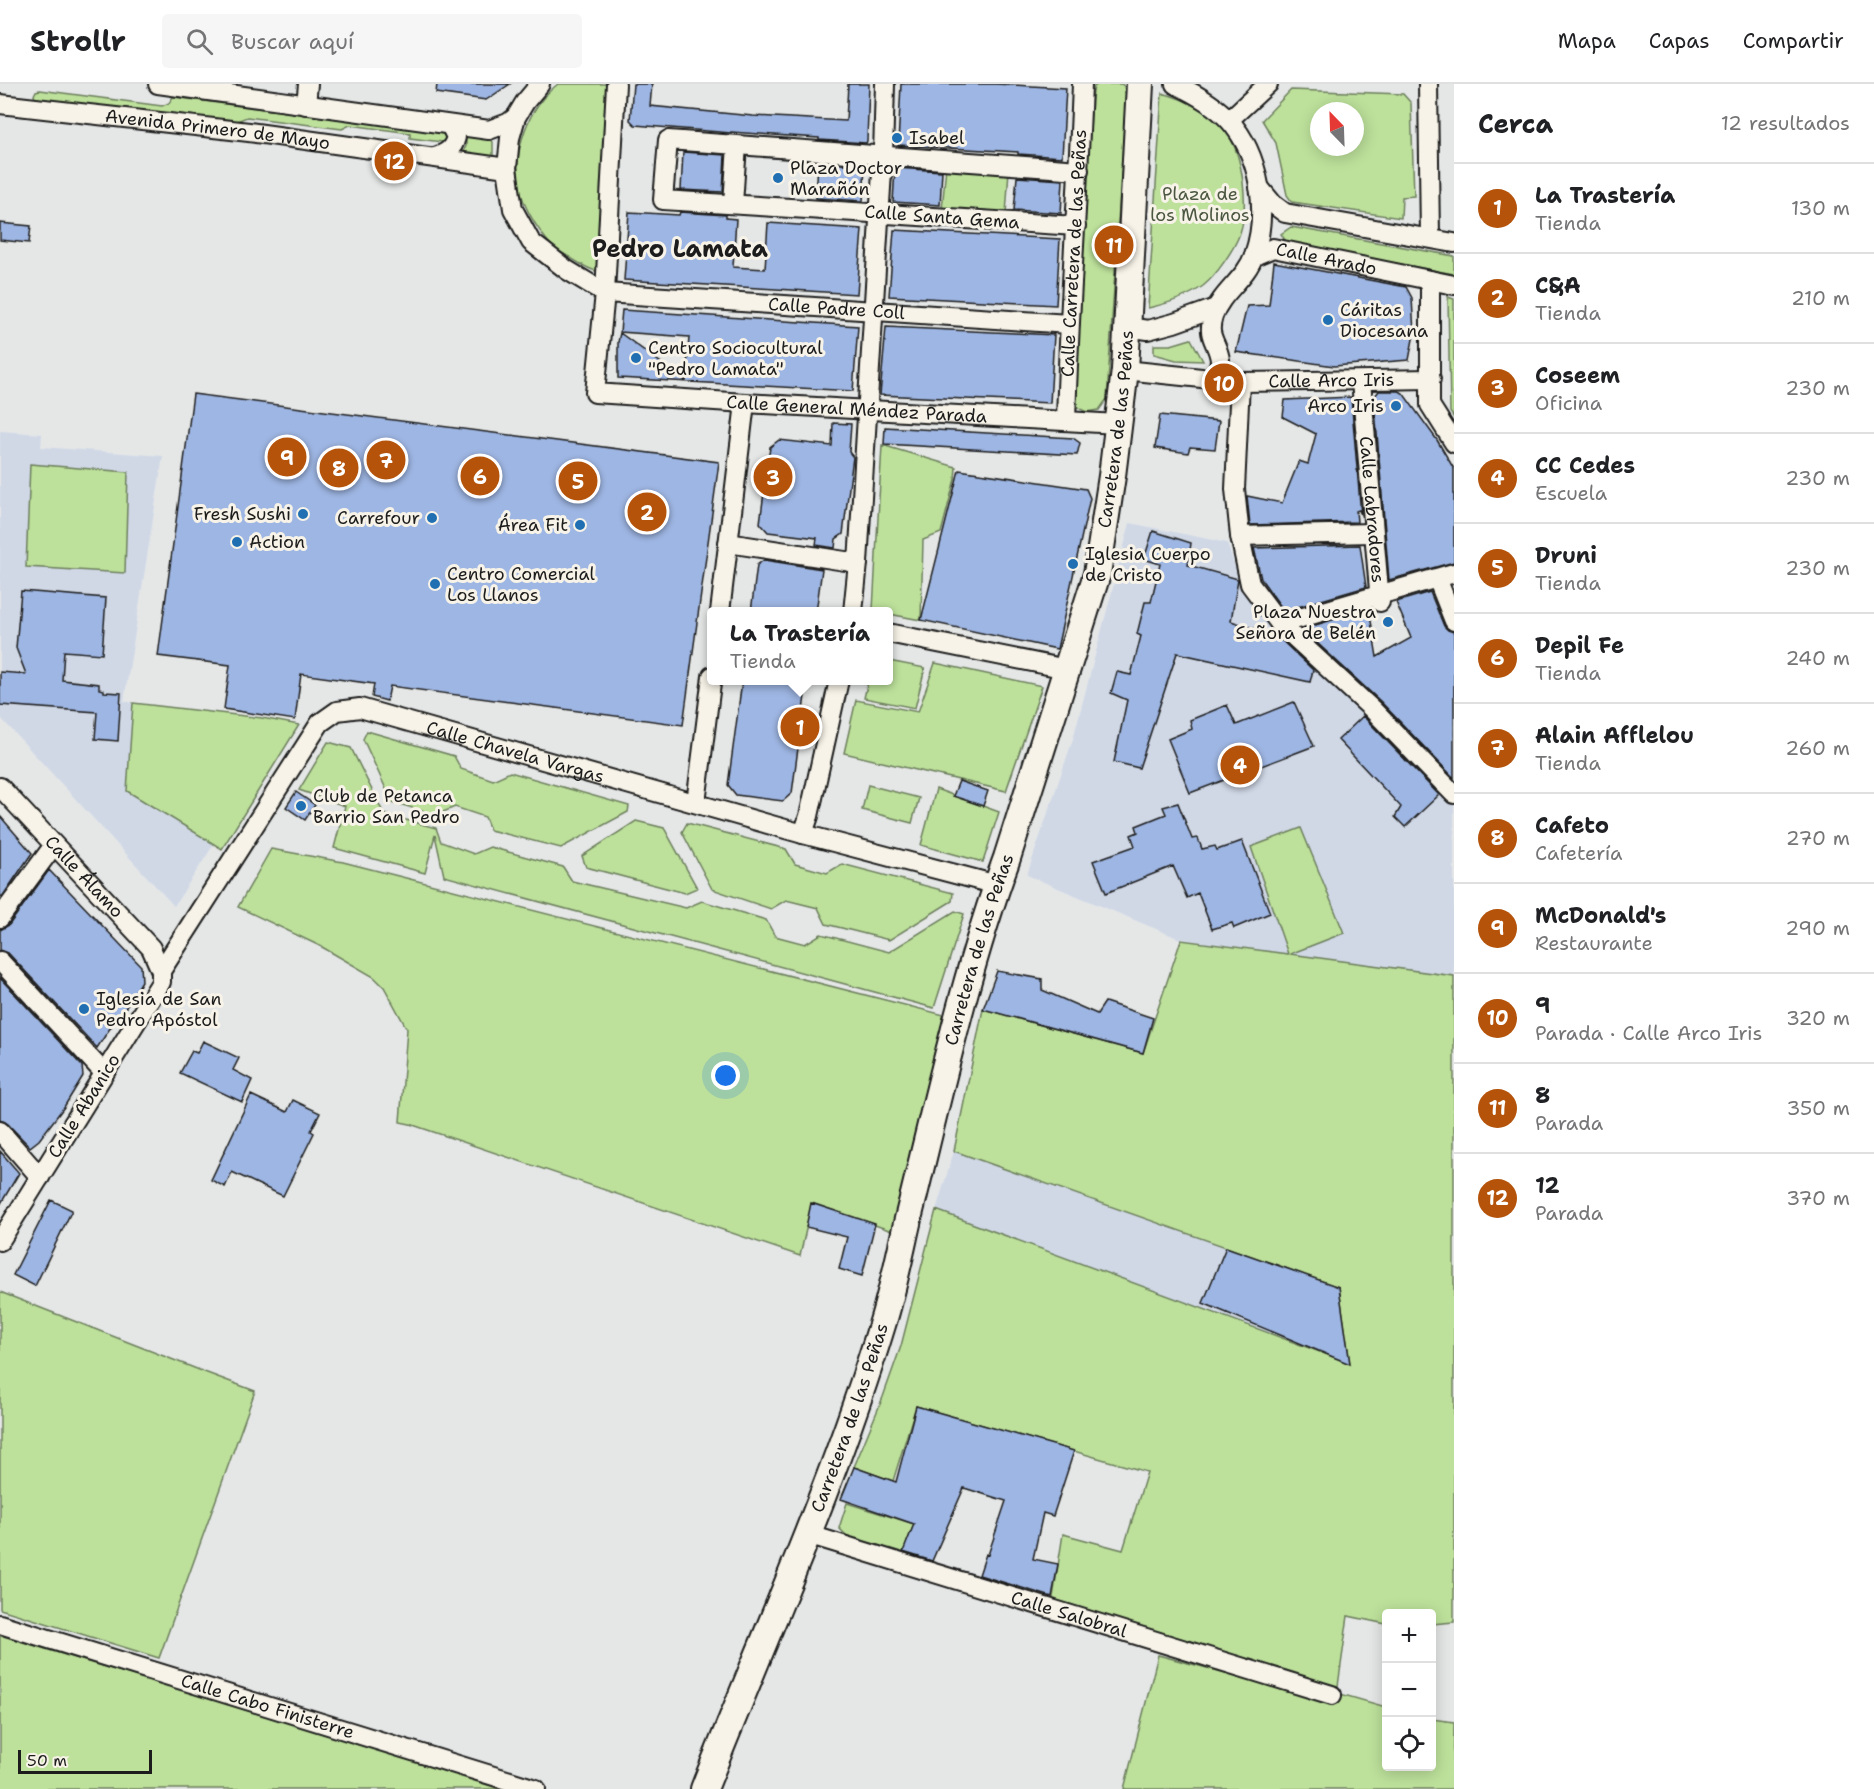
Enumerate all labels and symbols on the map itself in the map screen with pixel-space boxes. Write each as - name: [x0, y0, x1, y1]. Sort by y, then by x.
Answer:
- north arrow: [1310, 102, 1364, 156]
- street label: Avenida Primero de Mayo: [104, 104, 331, 155]
- place label: Isabel: [909, 126, 965, 150]
- street label: Calle Carretera de las Peñas: [1055, 129, 1092, 378]
- marker: Isabel: [890, 131, 904, 145]
- pin: 12: [374, 138, 414, 184]
- place label: Plaza Doctor Marañón: [790, 156, 902, 201]
- marker: Plaza Doctor Marañón: [771, 171, 785, 185]
- park label: Plaza de los Molinos: [1150, 182, 1250, 227]
- street label: Calle Santa Gema: [864, 200, 1020, 234]
- pin: 11: [1094, 222, 1134, 268]
- district label: Pedro Lamata: [592, 233, 769, 265]
- street label: Calle Arado: [1274, 237, 1379, 281]
- street label: Calle Padre Coll: [767, 292, 906, 325]
- place label: Cáritas Diocesana: [1340, 298, 1428, 343]
- marker: Cáritas Diocesana: [1321, 313, 1335, 327]
- street label: Carretera de las Peñas: [1092, 330, 1139, 530]
- place label: Centro Sociocultural "Pedro Lamata": [648, 336, 823, 381]
- marker: Centro Sociocultural "Pedro Lamata": [629, 351, 643, 365]
- pin: 10: [1204, 360, 1244, 406]
- street label: Calle Arco Iris: [1268, 368, 1394, 394]
- street label: Calle General Méndez Parada: [726, 390, 988, 429]
- place label: Arco Iris: [1307, 394, 1384, 418]
- marker: Arco Iris: [1389, 399, 1403, 413]
- pin: 9: [268, 434, 306, 479]
- street label: Calle Labradores: [1354, 435, 1390, 584]
- pin: 7: [366, 438, 406, 482]
- pin: 8: [320, 446, 358, 490]
- pin: 6: [460, 454, 500, 498]
- pin: 3: [754, 454, 792, 500]
- pin: 5: [558, 458, 598, 504]
- pin: 2: [628, 490, 666, 534]
- place label: Fresh Sushi: [194, 502, 291, 526]
- place label: Carrefour: [337, 506, 420, 530]
- marker: Fresh Sushi: [296, 507, 310, 521]
- marker: Carrefour: [425, 511, 439, 525]
- place label: Área Fit: [498, 513, 568, 537]
- marker: Área Fit: [573, 518, 587, 532]
- place label: Action: [249, 530, 305, 554]
- marker: Action: [230, 535, 244, 549]
- place label: Iglesia Cuerpo de Cristo: [1085, 542, 1211, 587]
- marker: Iglesia Cuerpo de Cristo: [1066, 557, 1080, 571]
- place label: Centro Comercial Los Llanos: [447, 562, 596, 607]
- marker: Centro Comercial Los Llanos: [428, 577, 442, 591]
- place label: Plaza Nuestra Señora de Belén: [1236, 600, 1376, 645]
- marker: Plaza Nuestra Señora de Belén: [1381, 615, 1395, 629]
- pin: 1: [780, 704, 820, 750]
- street label: Calle Chavela Vargas: [424, 715, 607, 789]
- pin: 4: [1220, 742, 1260, 788]
- place label: Club de Petanca Barrio San Pedro: [313, 784, 460, 829]
- marker: Club de Petanca Barrio San Pedro: [294, 799, 308, 813]
- street label: Calle Álamo: [40, 830, 129, 923]
- street label: Carretera de las Peñas: [939, 850, 1020, 1048]
- place label: Iglesia de San Pedro Apóstol: [96, 987, 222, 1032]
- marker: Iglesia de San Pedro Apóstol: [77, 1002, 91, 1016]
- street label: Calle Abanico: [42, 1049, 126, 1163]
- your location: [711, 1061, 740, 1090]
- street label: Carretera de las Peñas: [805, 1320, 894, 1516]
- street label: Calle Salobral: [1008, 1585, 1130, 1644]
- street label: Calle Cabo Finisterre: [178, 1668, 357, 1744]
- scale bar: [18, 1747, 152, 1774]

